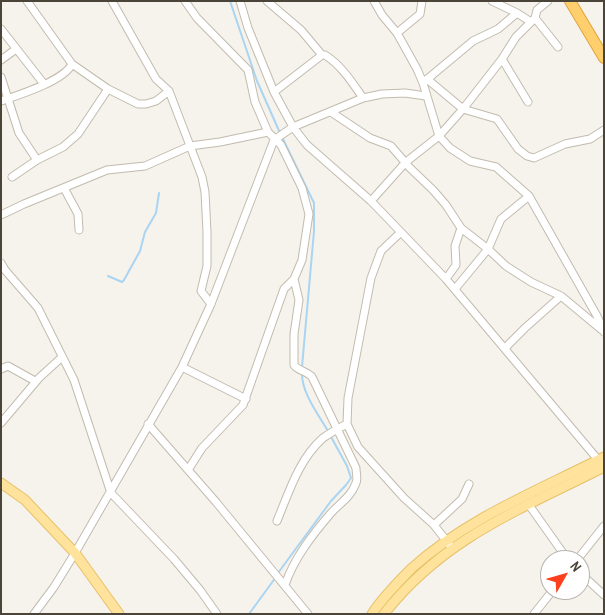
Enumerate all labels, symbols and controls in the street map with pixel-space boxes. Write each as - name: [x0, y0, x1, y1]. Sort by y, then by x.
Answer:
- north arrow: [540, 550, 590, 600]
- text: N: [566, 558, 586, 575]

